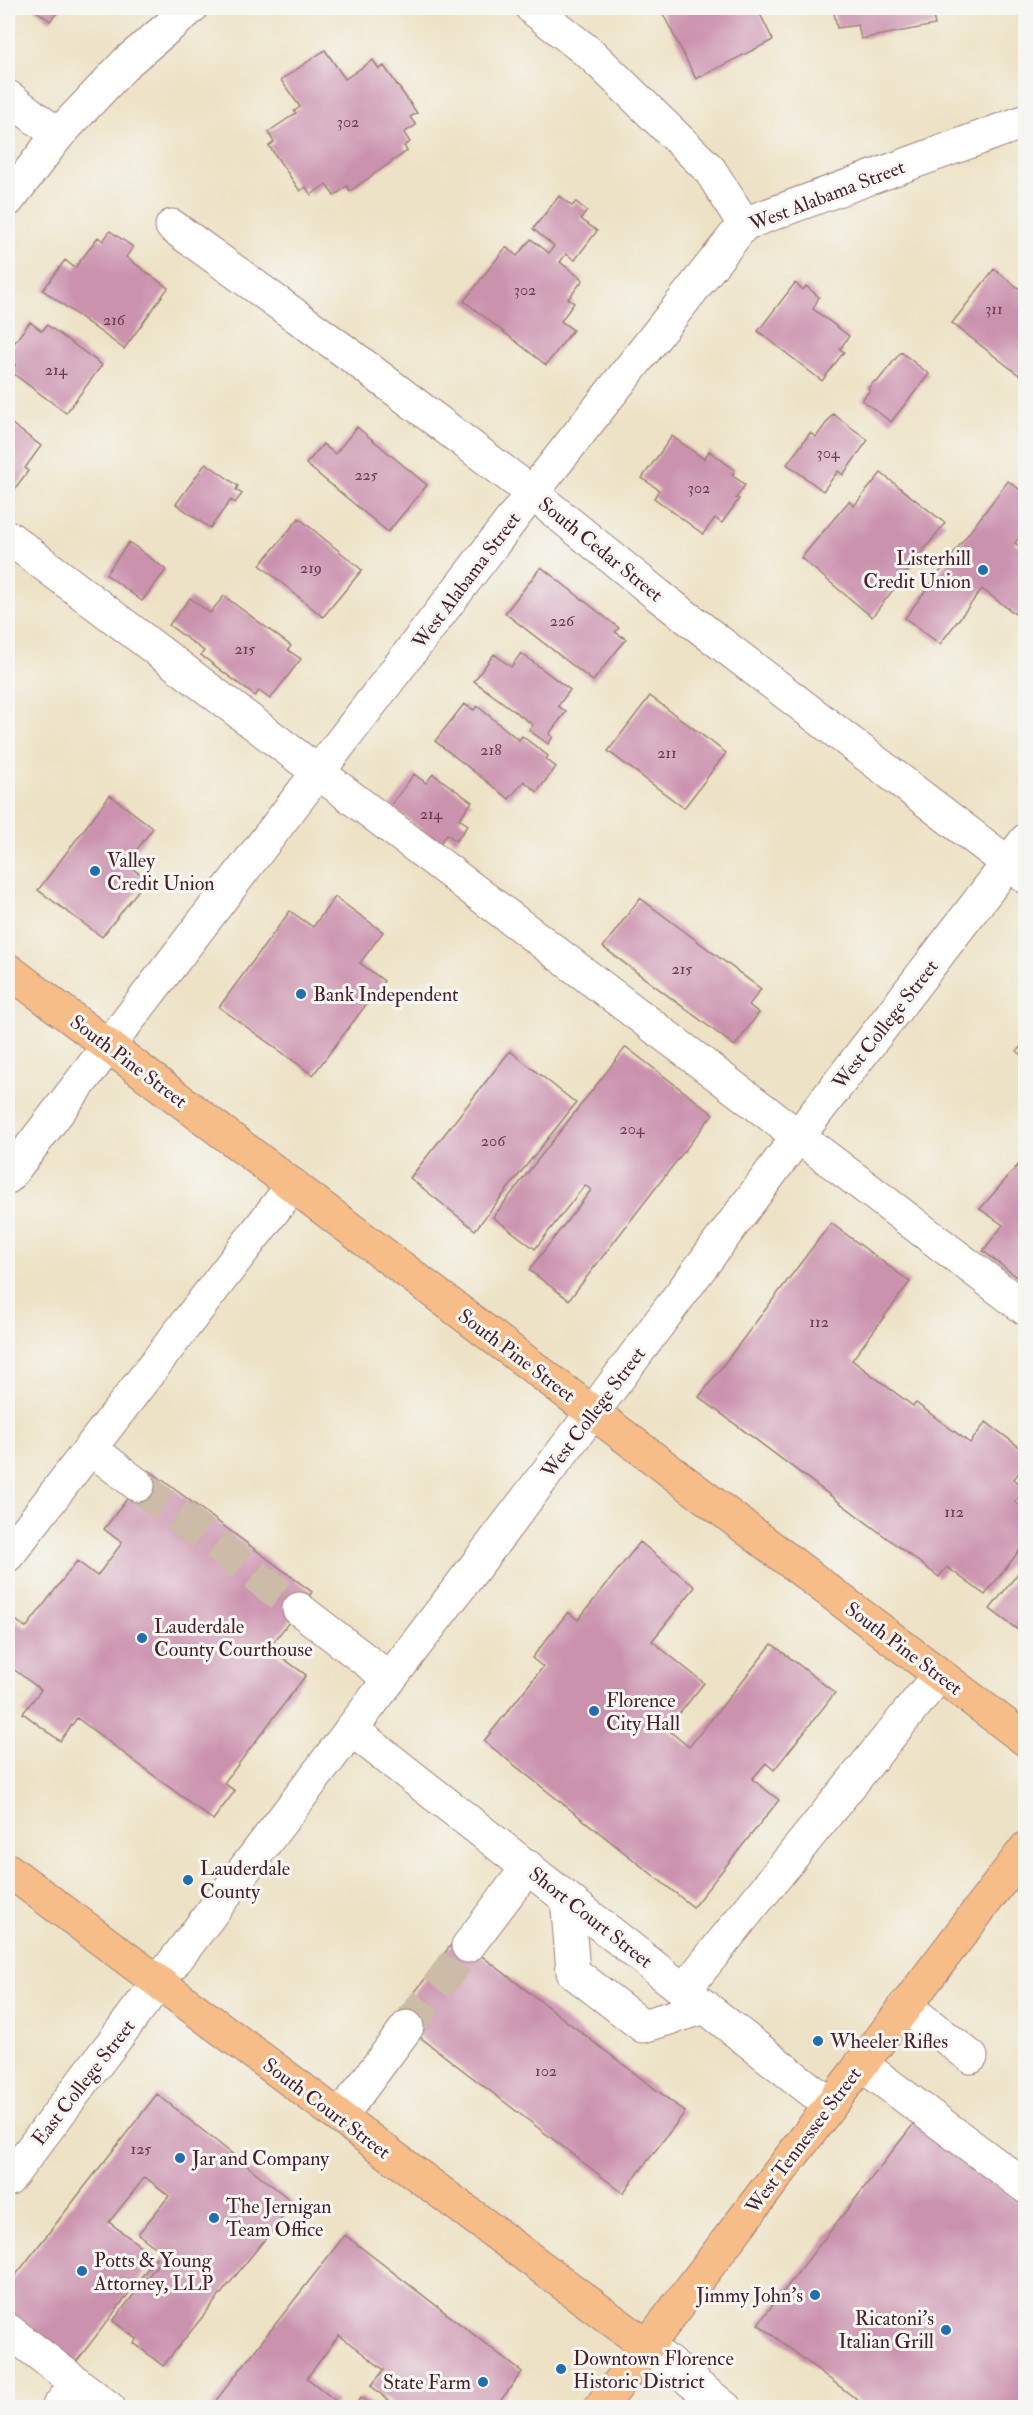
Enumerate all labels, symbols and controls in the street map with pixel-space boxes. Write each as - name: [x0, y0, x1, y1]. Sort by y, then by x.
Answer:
- house number: 302: [337, 112, 359, 132]
- street label: West Alabama Street: [745, 154, 909, 237]
- house number: 302: [514, 280, 536, 300]
- house number: 311: [985, 299, 1003, 319]
- house number: 216: [103, 310, 126, 330]
- house number: 214: [45, 360, 69, 380]
- house number: 304: [817, 443, 841, 463]
- house number: 225: [354, 465, 378, 485]
- house number: 302: [688, 478, 710, 498]
- street label: South Cedar Street: [533, 491, 668, 608]
- street label: West Alabama Street: [406, 507, 526, 654]
- place label: Listerhill Credit Union: [863, 546, 971, 594]
- house number: 219: [300, 558, 322, 578]
- marker: Listerhill Credit Union: [976, 563, 990, 577]
- house number: 226: [550, 611, 575, 631]
- house number: 215: [235, 639, 255, 659]
- house number: 218: [480, 740, 502, 760]
- house number: 211: [657, 743, 677, 763]
- house number: 214: [420, 804, 444, 824]
- place label: Valley Credit Union: [107, 848, 215, 896]
- marker: Valley Credit Union: [88, 864, 102, 878]
- street label: West College Street: [826, 954, 944, 1095]
- house number: 215: [672, 959, 692, 979]
- place label: Bank Independent: [313, 982, 459, 1008]
- marker: Bank Independent: [294, 987, 308, 1001]
- street label: South Pine Street: [65, 1009, 193, 1114]
- house number: 204: [620, 1119, 646, 1139]
- house number: 206: [481, 1131, 506, 1151]
- street label: South Pine Street: [453, 1303, 581, 1408]
- house number: 112: [809, 1312, 829, 1332]
- street label: West College Street: [535, 1341, 651, 1484]
- house number: 112: [944, 1502, 964, 1522]
- street label: South Pine Street: [840, 1596, 968, 1701]
- place label: Lauderdale County Courthouse: [154, 1614, 313, 1662]
- marker: Lauderdale County Courthouse: [135, 1631, 149, 1645]
- place label: Florence City Hall: [606, 1688, 680, 1736]
- marker: Florence City Hall: [587, 1704, 601, 1718]
- place label: Lauderdale County: [200, 1856, 290, 1904]
- street label: Short Court Street: [524, 1861, 658, 1974]
- marker: Lauderdale County: [181, 1873, 195, 1887]
- street label: East College Street: [26, 2014, 141, 2150]
- place label: Wheeler Rifles: [829, 2029, 948, 2054]
- marker: Wheeler Rifles: [811, 2034, 825, 2048]
- street label: South Court Street: [258, 2052, 396, 2165]
- house number: 102: [535, 2061, 557, 2081]
- street label: West Tennessee Street: [740, 2062, 867, 2219]
- house number: 125: [131, 2139, 151, 2159]
- place label: Jar and Company: [191, 2146, 330, 2172]
- marker: Jar and Company: [173, 2151, 187, 2165]
- place label: The Jernigan Team Office: [226, 2194, 331, 2242]
- marker: The Jernigan Team Office: [207, 2211, 221, 2225]
- place label: Potts & Young Attorney, LLP: [93, 2248, 214, 2296]
- marker: Potts & Young Attorney, LLP: [75, 2264, 89, 2278]
- place label: Jimmy John's: [695, 2283, 803, 2308]
- marker: Jimmy John's: [808, 2288, 822, 2302]
- place label: Ricatoni's Italian Grill: [838, 2306, 934, 2354]
- marker: Ricatoni's Italian Grill: [939, 2323, 953, 2337]
- place label: Downtown Florence Historic District: [573, 2346, 734, 2394]
- marker: Downtown Florence Historic District: [554, 2362, 568, 2376]
- place label: State Farm: [383, 2370, 471, 2395]
- marker: State Farm: [476, 2375, 490, 2389]

